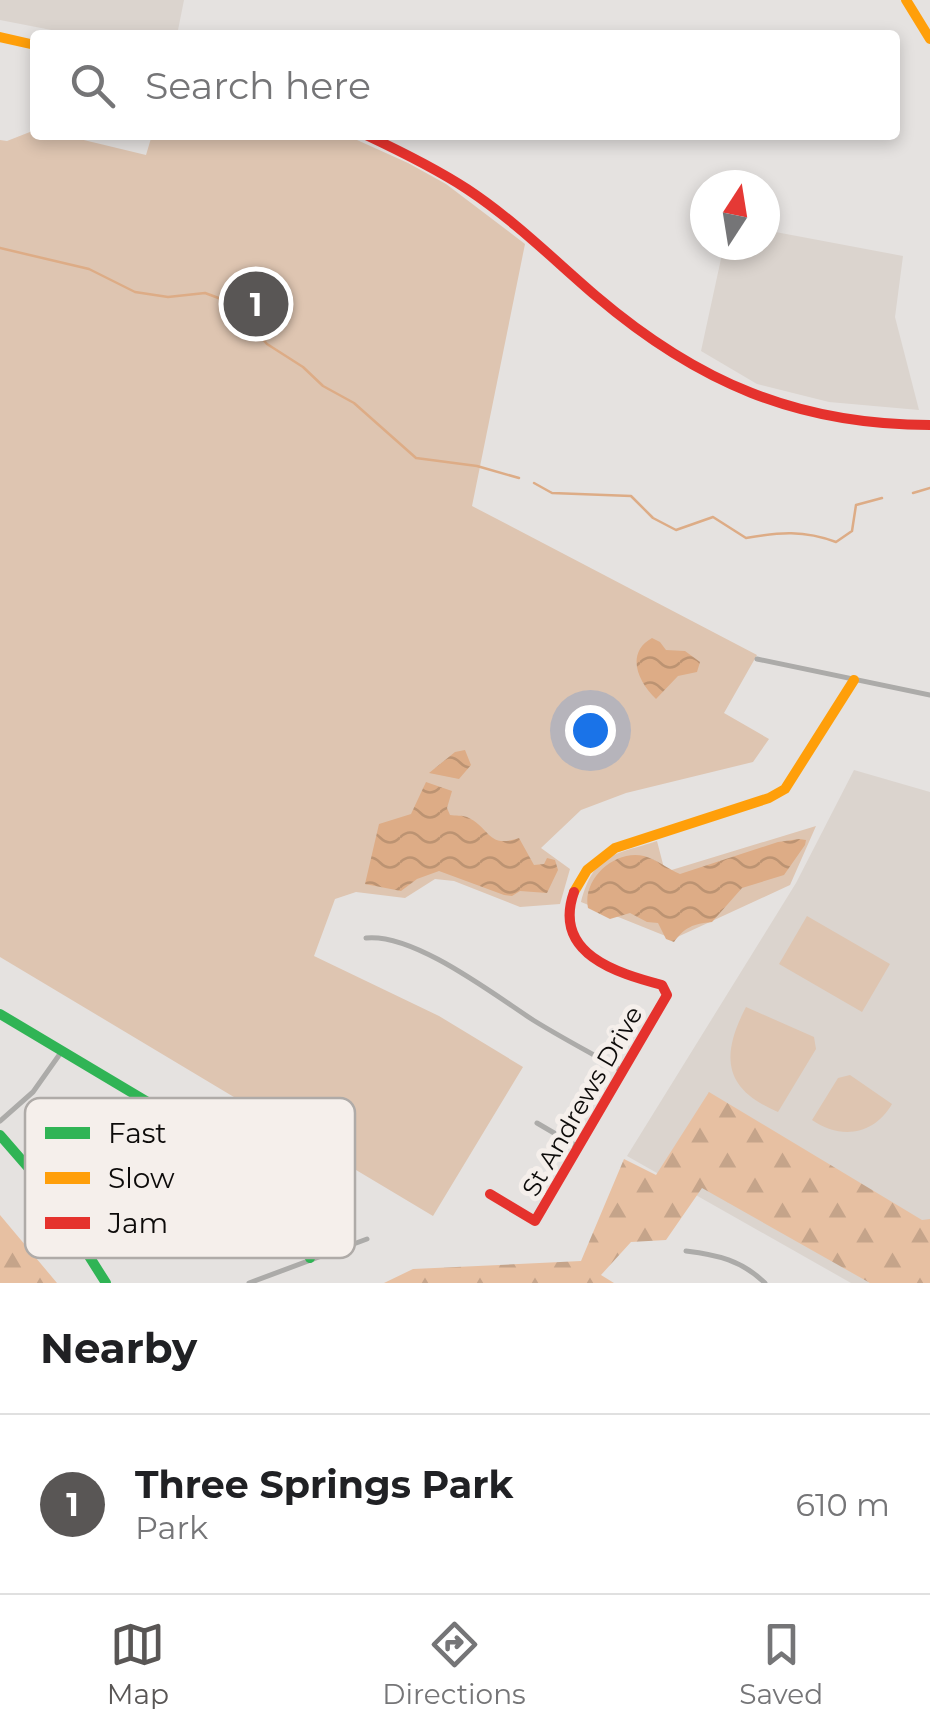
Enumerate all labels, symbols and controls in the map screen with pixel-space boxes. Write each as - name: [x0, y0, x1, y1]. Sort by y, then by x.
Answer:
- search box: [30, 30, 900, 140]
- icon: search: [65, 58, 120, 113]
- text: Search here: [145, 62, 371, 109]
- north arrow: [690, 170, 780, 260]
- pin: 1: [224, 266, 288, 342]
- your location: [565, 705, 616, 756]
- street label: St Andrews Drive: [515, 1001, 649, 1201]
- legend: [25, 1098, 355, 1258]
- text: Fast: [108, 1116, 167, 1150]
- text: Slow: [108, 1161, 175, 1195]
- text: Jam: [107, 1206, 168, 1240]
- text: Nearby: [40, 1322, 197, 1374]
- text: Three Springs Park: [135, 1461, 513, 1508]
- text: 1: [66, 1485, 79, 1524]
- text: 610 m: [795, 1485, 890, 1524]
- text: Park: [135, 1508, 208, 1547]
- tab: Map: [107, 1617, 169, 1711]
- tab: Directions: [382, 1617, 526, 1711]
- tab: Saved: [739, 1617, 823, 1711]

